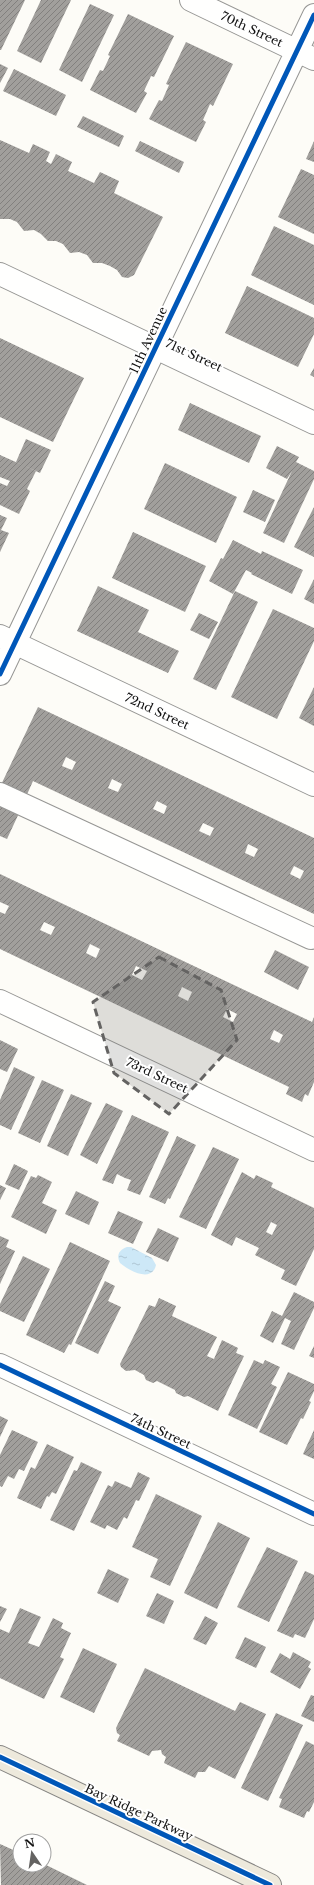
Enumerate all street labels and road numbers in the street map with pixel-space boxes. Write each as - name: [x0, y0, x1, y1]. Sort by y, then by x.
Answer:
- street label: 70th Street: [218, 8, 286, 50]
- street label: 11th Avenue: [126, 304, 170, 376]
- street label: 71st Street: [163, 335, 225, 375]
- street label: 72nd Street: [122, 690, 192, 733]
- street label: 73rd Street: [124, 1054, 191, 1096]
- street label: 74th Street: [128, 1410, 194, 1452]
- street label: Bay Ridge Parkway: [83, 1780, 196, 1844]

